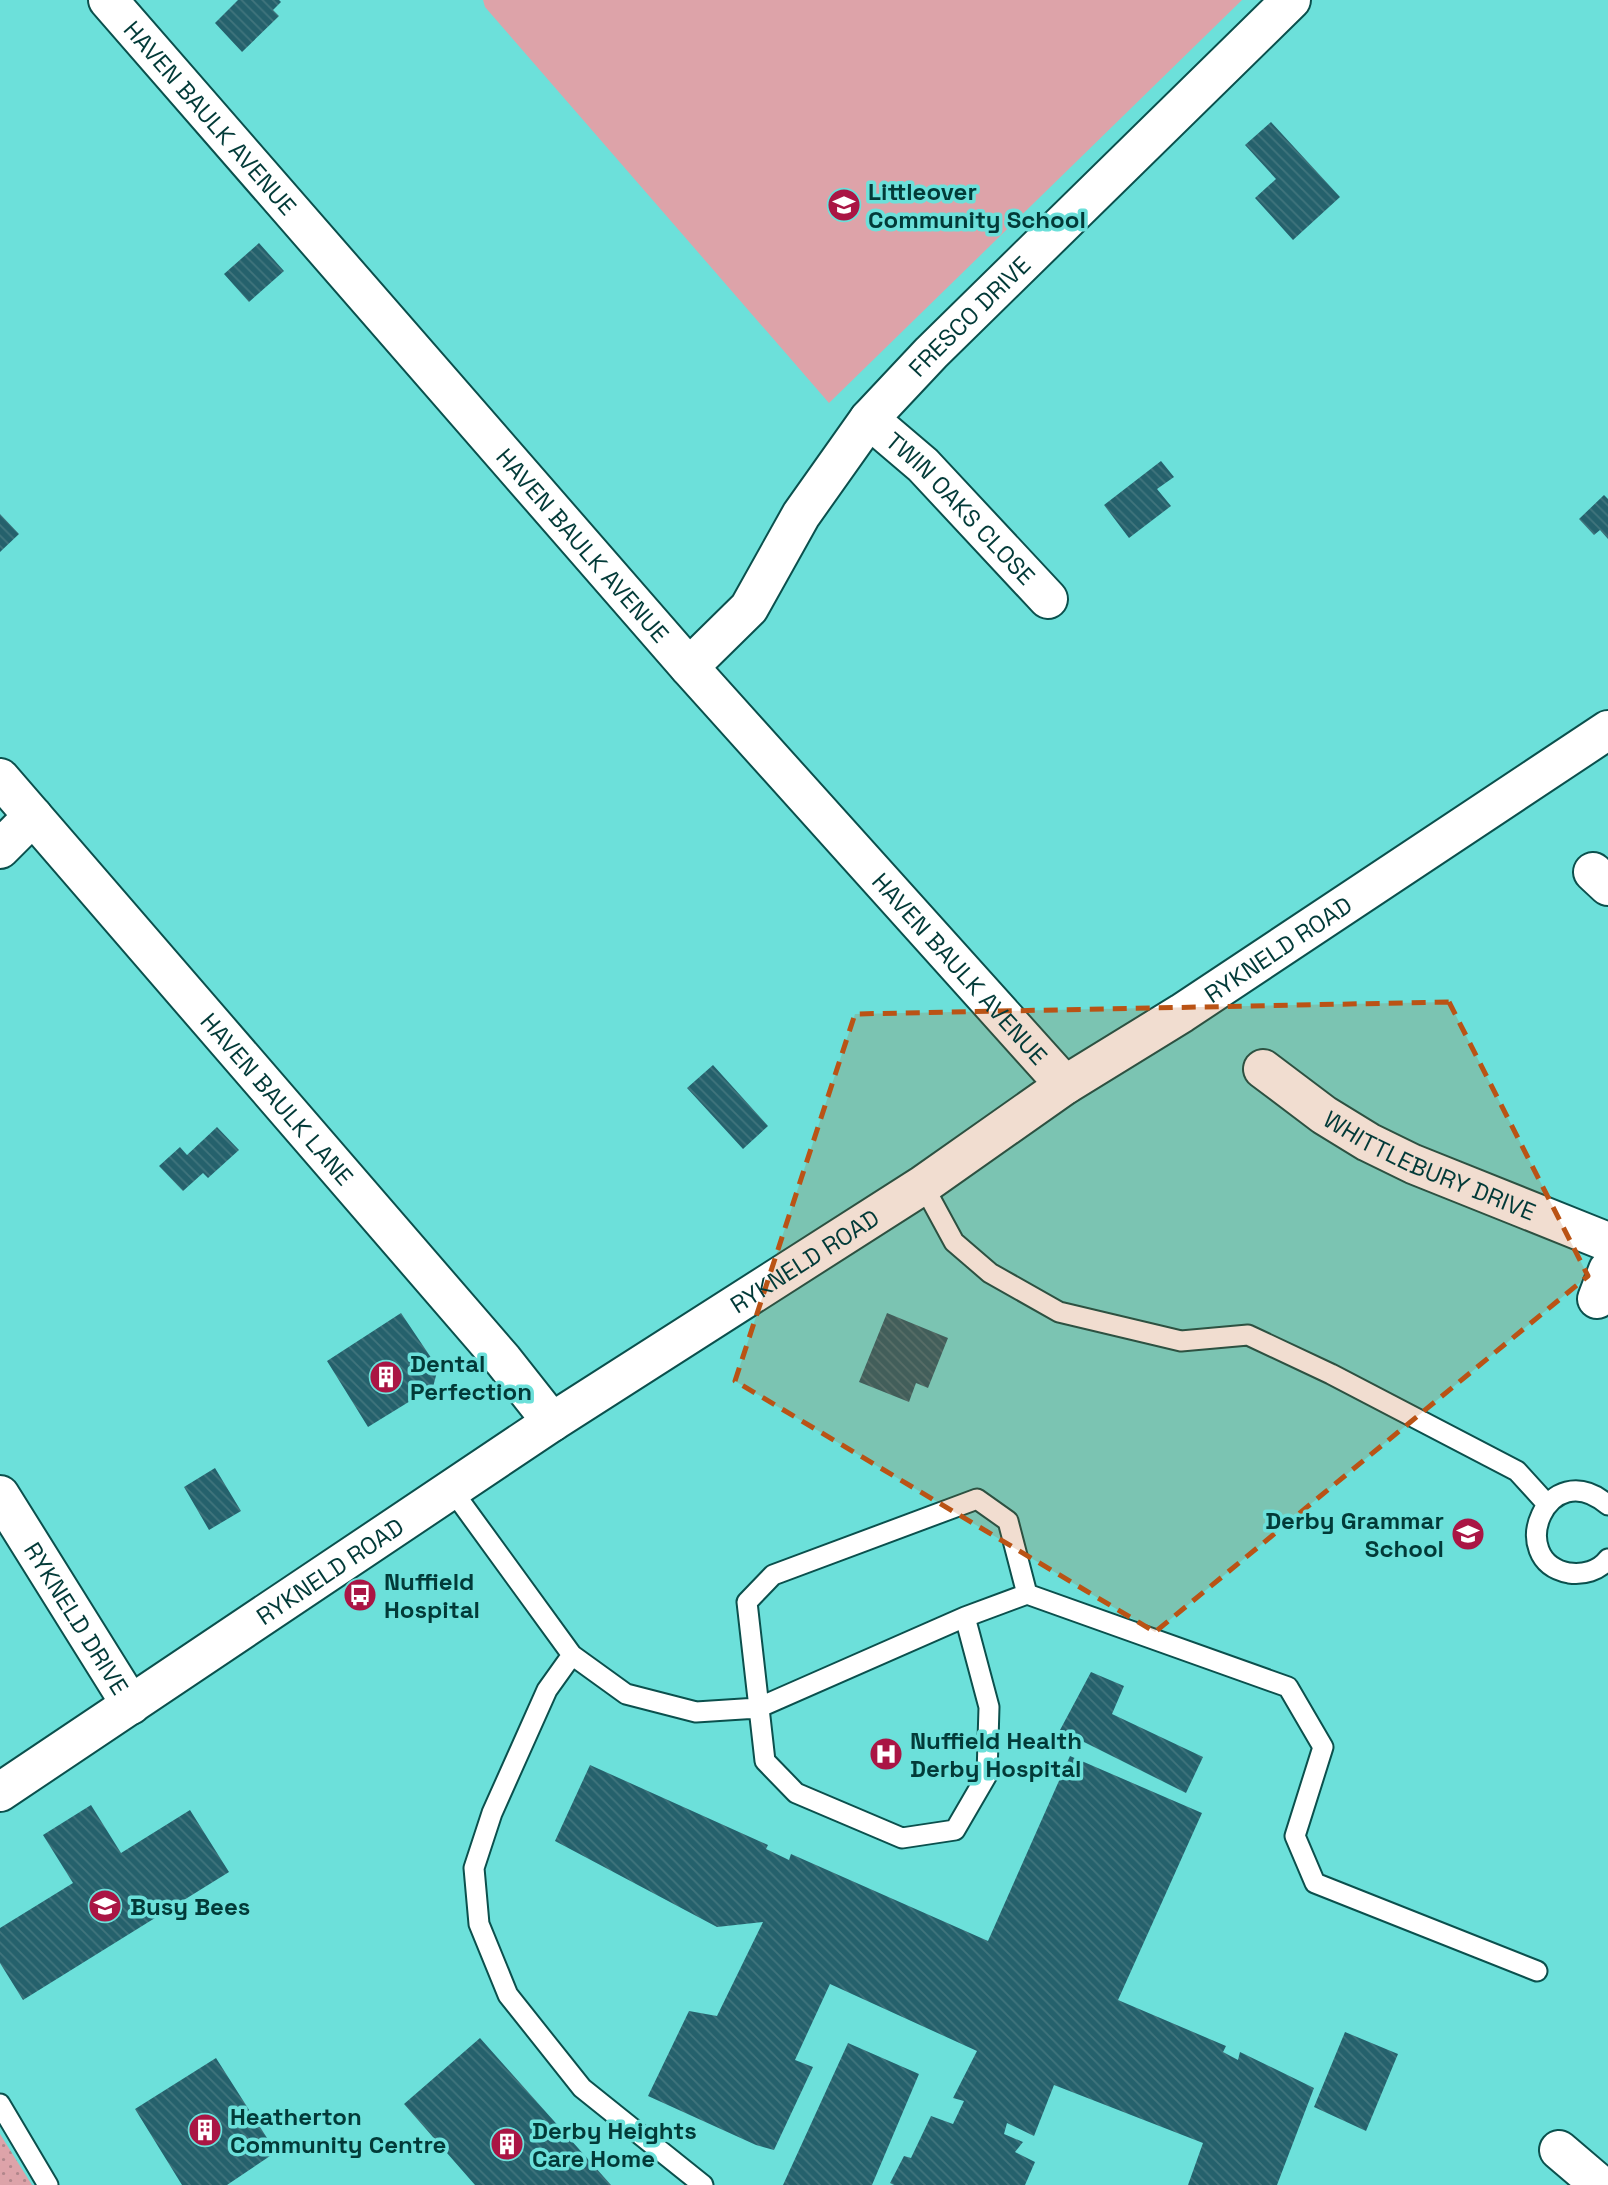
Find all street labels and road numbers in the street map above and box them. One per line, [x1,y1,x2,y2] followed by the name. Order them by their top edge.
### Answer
[117,14,304,221] street label: HAVEN BAULK AVENUE
[902,249,1037,383] street label: FRESCO DRIVE
[880,425,1042,591] street label: TWIN OAKS CLOSE
[490,442,676,649] street label: HAVEN BAULK AVENUE
[866,866,1055,1071] street label: HAVEN BAULK AVENUE
[1198,889,1358,1009] street label: RYKNELD ROAD
[194,1006,360,1191] street label: HAVEN BAULK LANE
[1318,1103,1540,1227] street label: WHITTLEBURY DRIVE
[724,1202,885,1320] street label: RYKNELD ROAD
[250,1511,409,1631] street label: RYKNELD ROAD
[18,1536,136,1700] street label: RYKNELD DRIVE

